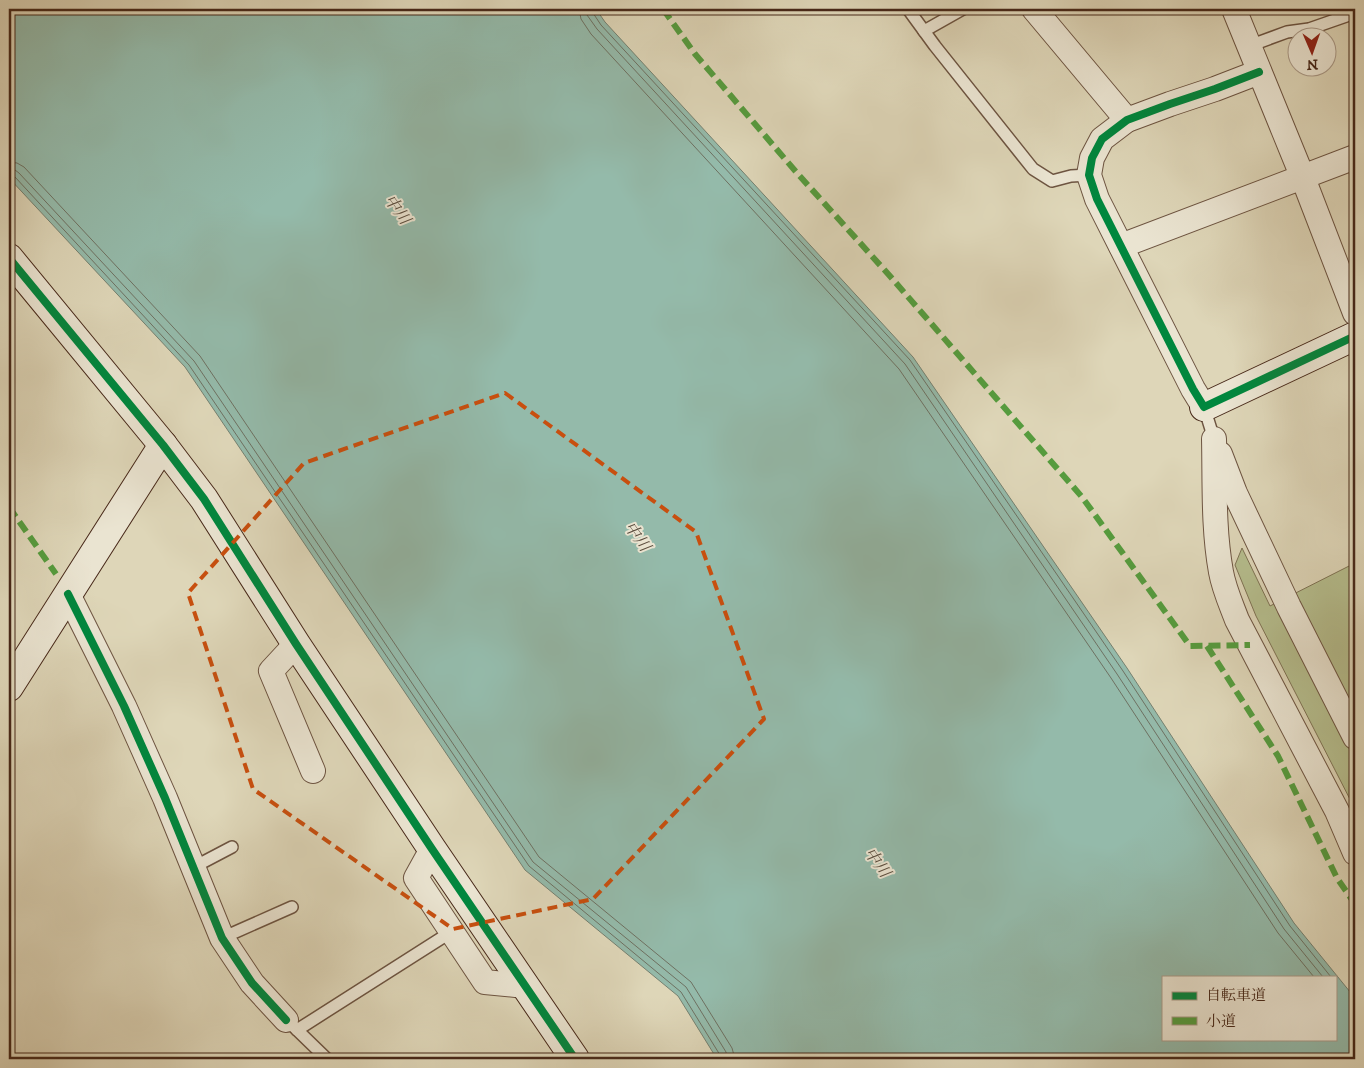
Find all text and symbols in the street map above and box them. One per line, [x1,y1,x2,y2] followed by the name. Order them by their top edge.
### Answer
[1286,28,1336,78] north arrow
[1306,55,1318,73] text: N
[380,191,416,230] water label: 中川
[620,518,656,557] water label: 中川
[860,844,896,883] water label: 中川
[1162,976,1336,1040] legend
[1206,986,1266,1005] text: 自転車道
[1206,1012,1236,1031] text: 小道

